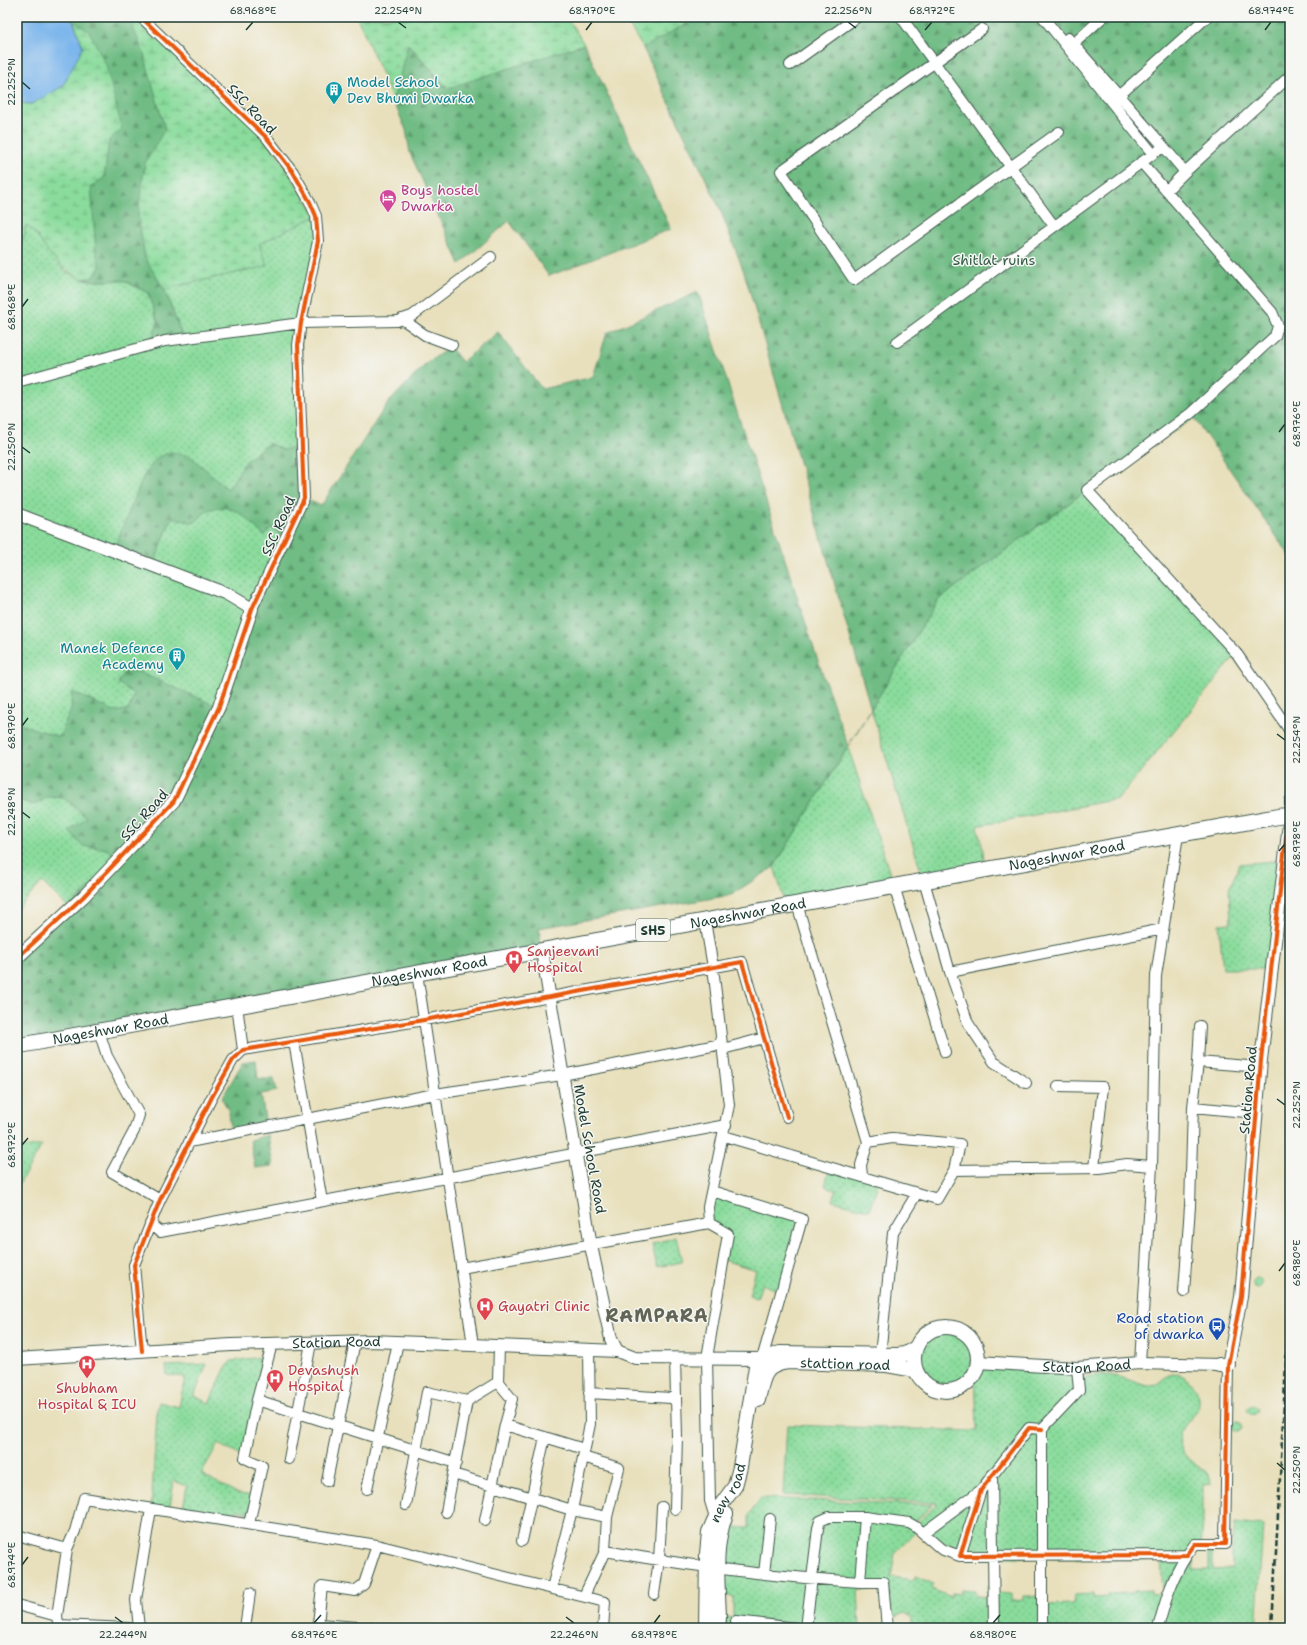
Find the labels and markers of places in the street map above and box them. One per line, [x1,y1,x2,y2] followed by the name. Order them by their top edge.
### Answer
[347,73,474,107] place label: Model School Dev Bhumi Dwarka
[324,80,344,105] building icon: Model School Dev Bhumi Dwarka
[401,181,479,215] place label: Boys hostel Dwarka
[378,188,398,213] hotel icon: Boys hostel Dwarka
[60,639,164,673] place label: Manek Defence Academy
[167,646,187,671] building icon: Manek Defence Academy
[527,942,599,976] place label: Sanjeevani Hospital
[504,949,524,974] hospital icon: Sanjeevani Hospital
[475,1296,495,1321] hospital icon: Gayatri Clinic
[498,1297,590,1315] place label: Gayatri Clinic
[1117,1309,1204,1343] place label: Road station of dwarka
[1207,1316,1227,1341] bus stop icon: Road station of dwarka
[77,1354,97,1379] hospital icon: Shubham Hospital & ICU
[288,1361,359,1395] place label: Devashush Hospital
[265,1368,285,1393] hospital icon: Devashush Hospital
[38,1379,136,1413] place label: Shubham Hospital & ICU

